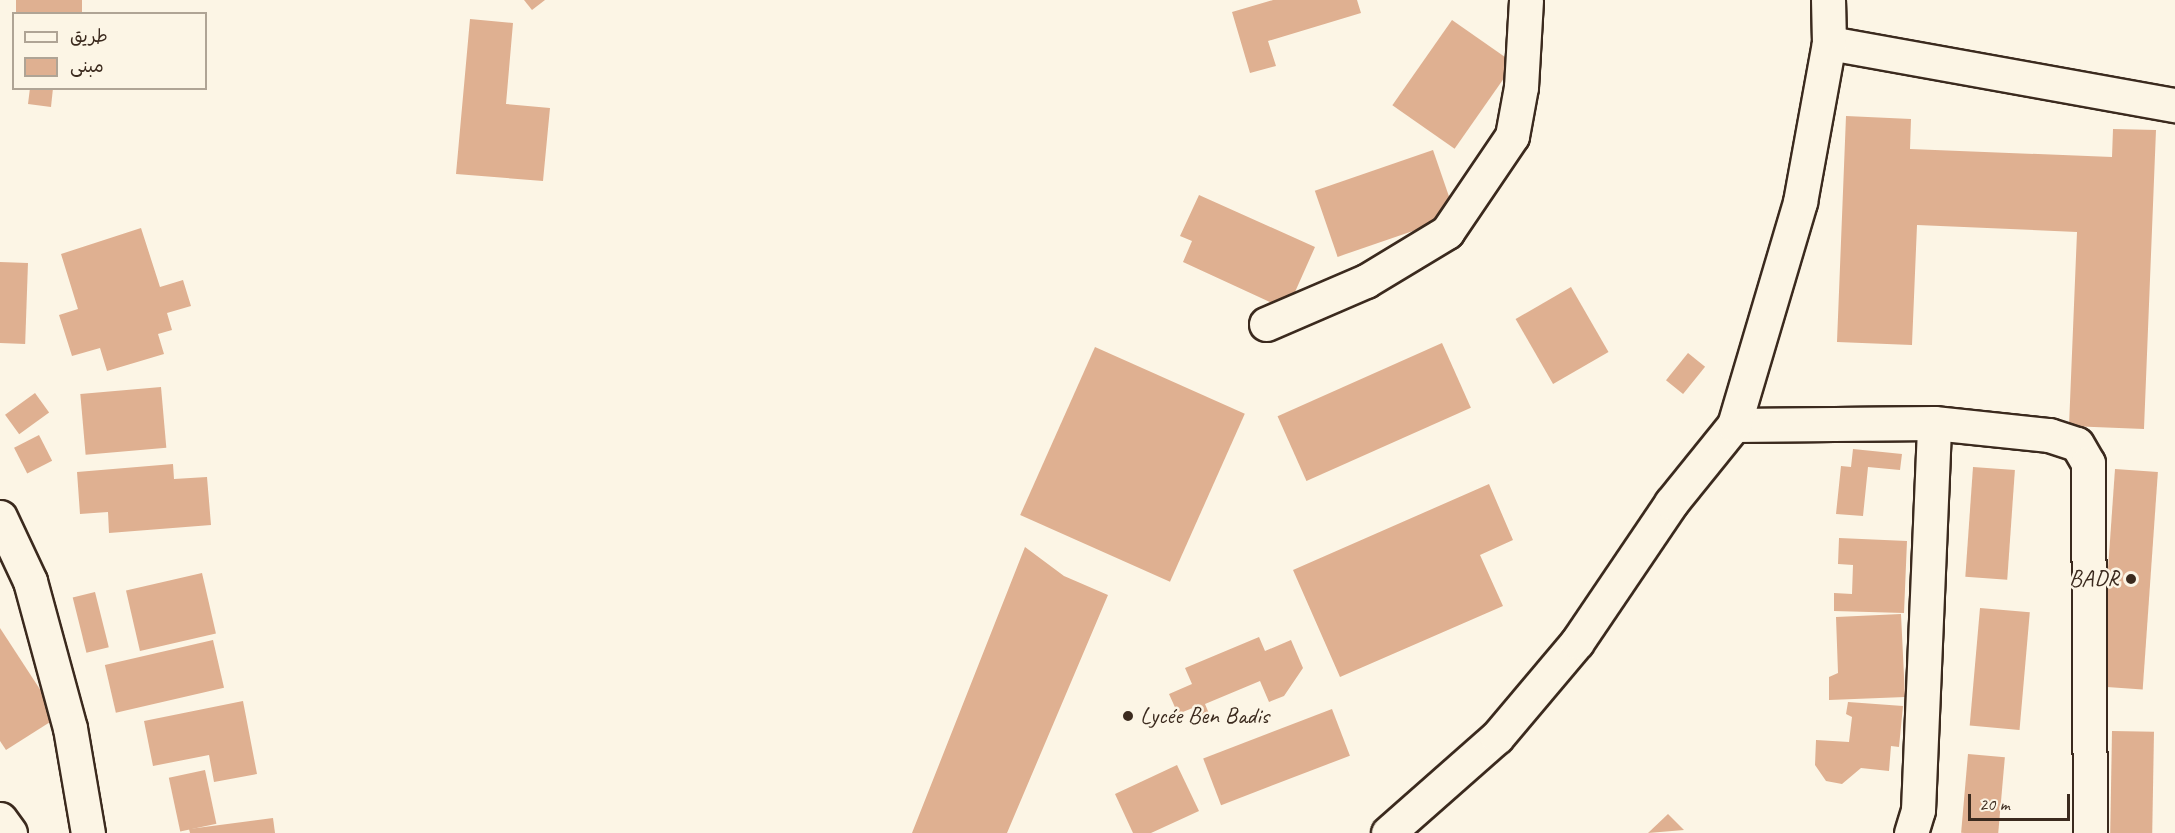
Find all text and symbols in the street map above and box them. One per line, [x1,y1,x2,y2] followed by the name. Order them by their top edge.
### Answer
[12,12,207,90] legend
[70,25,108,47] text: طريق
[70,55,104,77] text: مبنى
[2069,565,2119,593] place label: BADR
[2124,572,2138,586] marker: BADR
[1140,702,1270,730] place label: Lycée Ben Badis
[1121,709,1135,723] marker: Lycée Ben Badis
[1971,782,2073,820] scale bar
[1979,793,2010,815] text: 20 m

